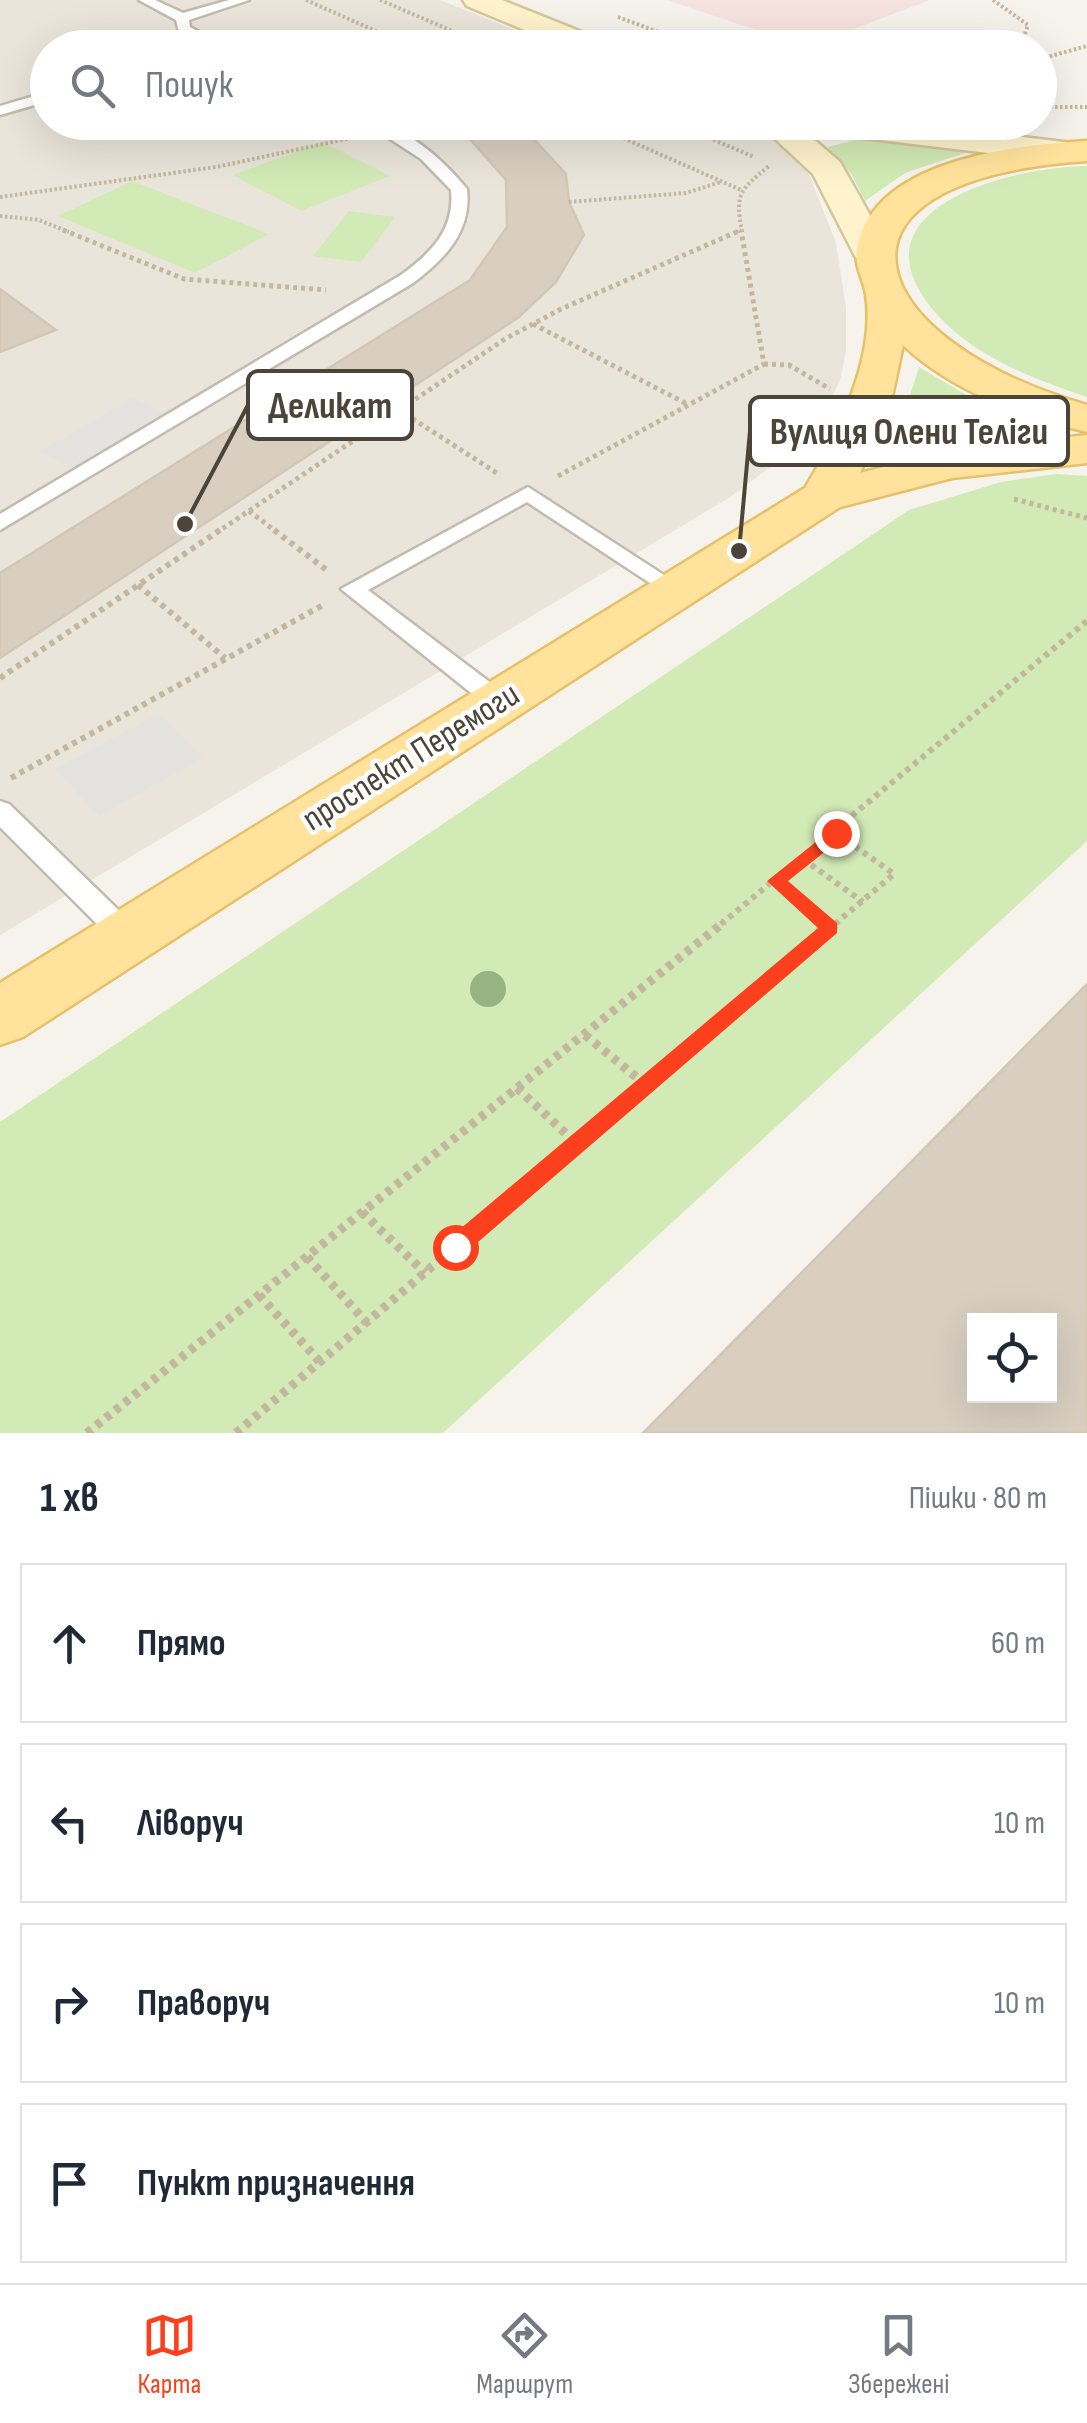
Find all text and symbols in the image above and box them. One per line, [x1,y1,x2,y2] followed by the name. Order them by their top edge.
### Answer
[30,30,1057,140] search box
[65,58,120,113] icon: search
[145,63,233,108] text: Пошук
[248,371,412,439] callout: Деликат
[268,384,392,429] text: Деликат
[750,397,1068,465] callout: Вулиця Олени Теліги
[770,410,1048,455] text: Вулиця Олени Теліги
[295,673,527,841] street label: проспект Перемоги
[814,811,860,857] route end
[433,1225,479,1271] route start
[967,1313,1057,1403] map controls
[967,1313,1057,1403] button: locate
[40,1473,99,1524] text: 1 хв
[909,1479,1047,1518] text: Пішки · 80 m
[42,1616,97,1671] icon: ahead
[137,1621,226,1666] text: Прямо
[991,1624,1045,1663] text: 60 m
[42,1796,97,1851] icon: left
[137,1801,244,1846] text: Ліворуч
[994,1804,1045,1843] text: 10 m
[42,1976,97,2031] icon: right
[137,1981,270,2026] text: Праворуч
[994,1984,1045,2023] text: 10 m
[42,2156,97,2211] icon: arrive
[137,2161,415,2206] text: Пункт призначення
[138,2308,201,2401] tab: Карта
[476,2308,573,2401] tab: Маршрут
[848,2308,949,2401] tab: Збережені

